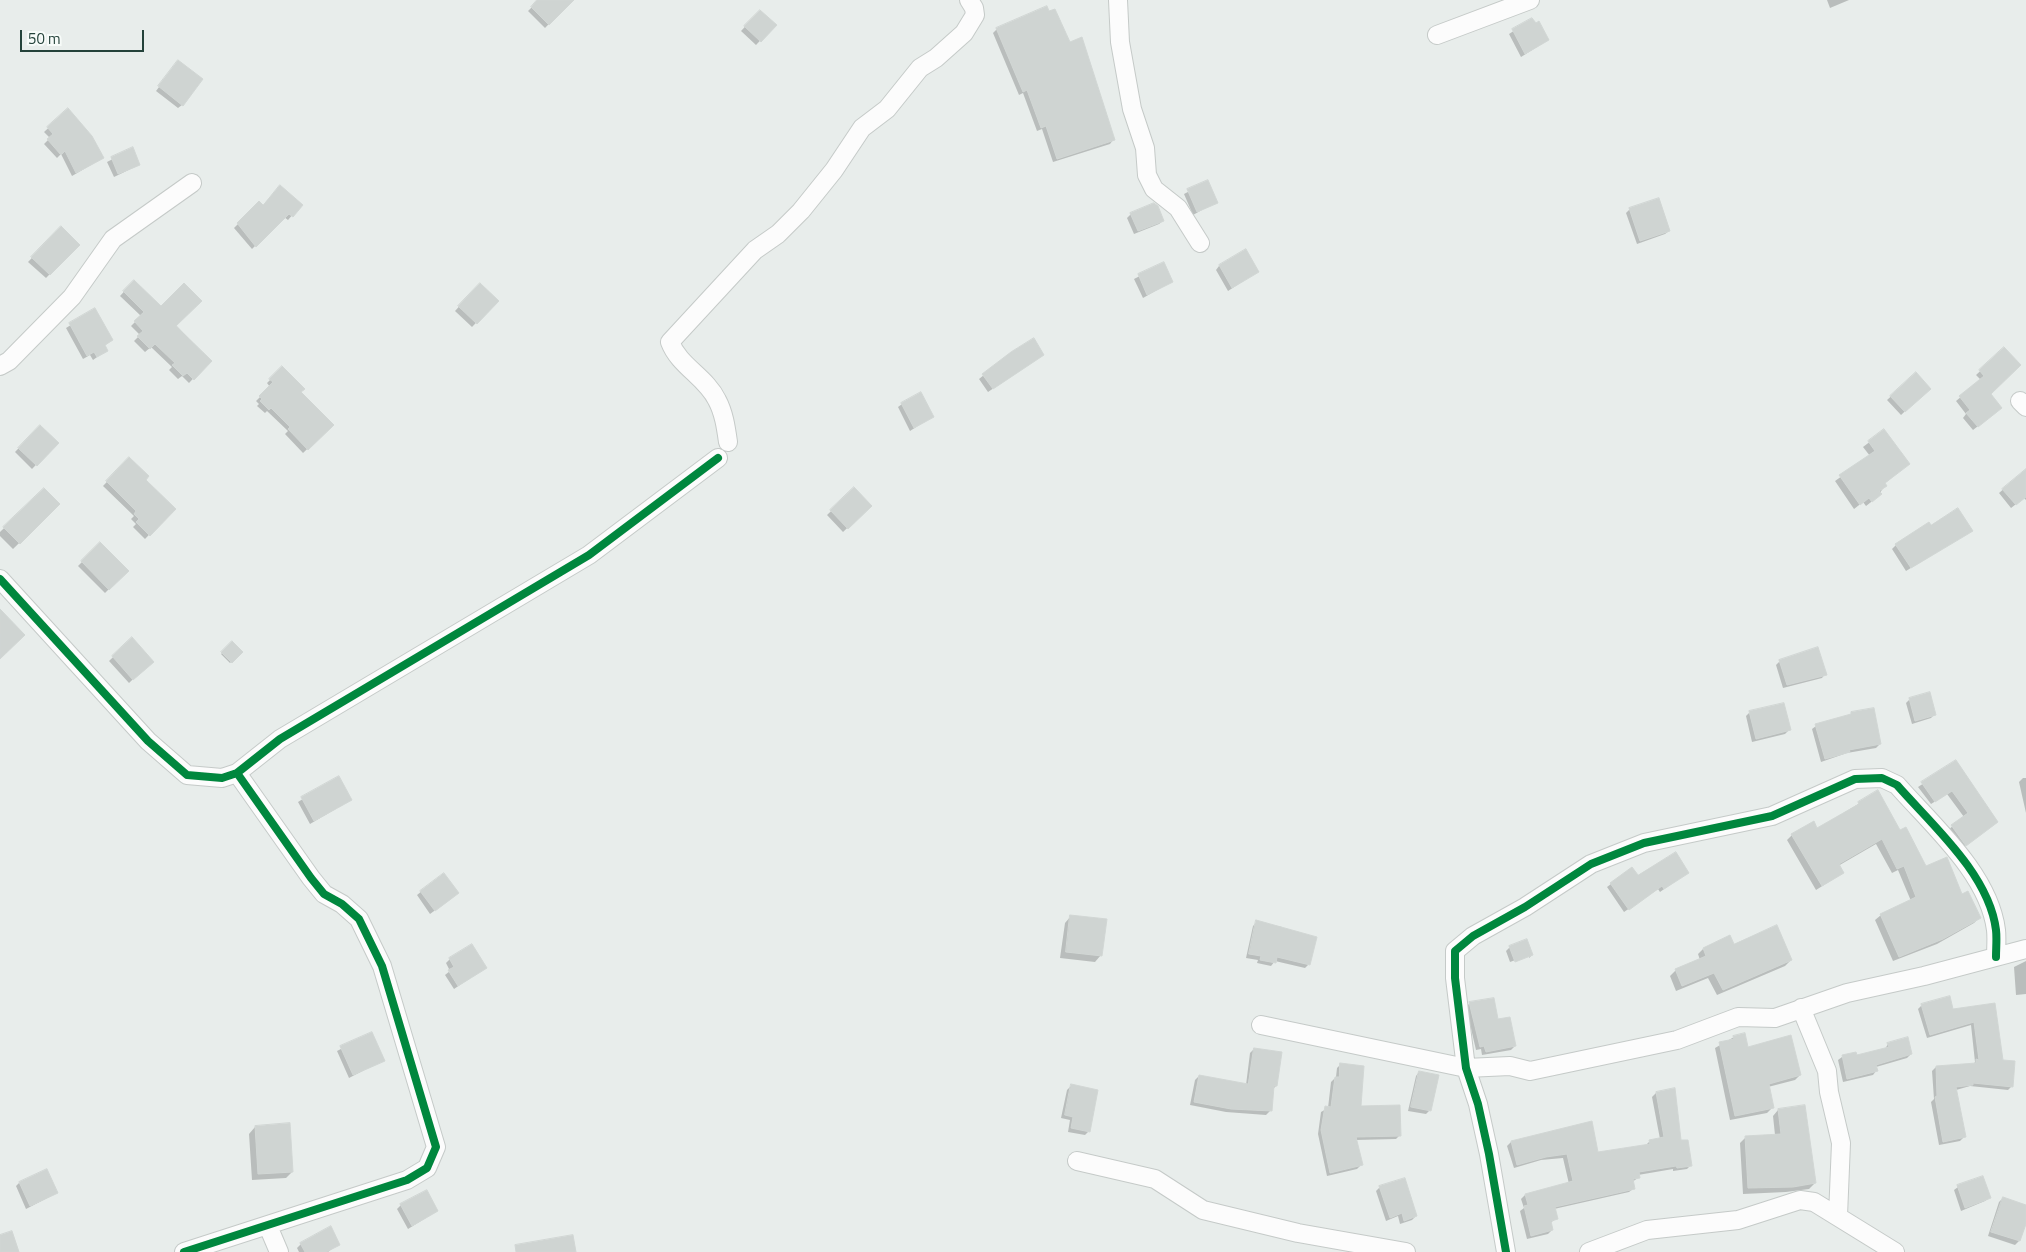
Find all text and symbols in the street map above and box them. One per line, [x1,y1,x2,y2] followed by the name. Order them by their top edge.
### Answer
[22,20,146,52] scale bar
[28,27,61,50] text: 50 m

